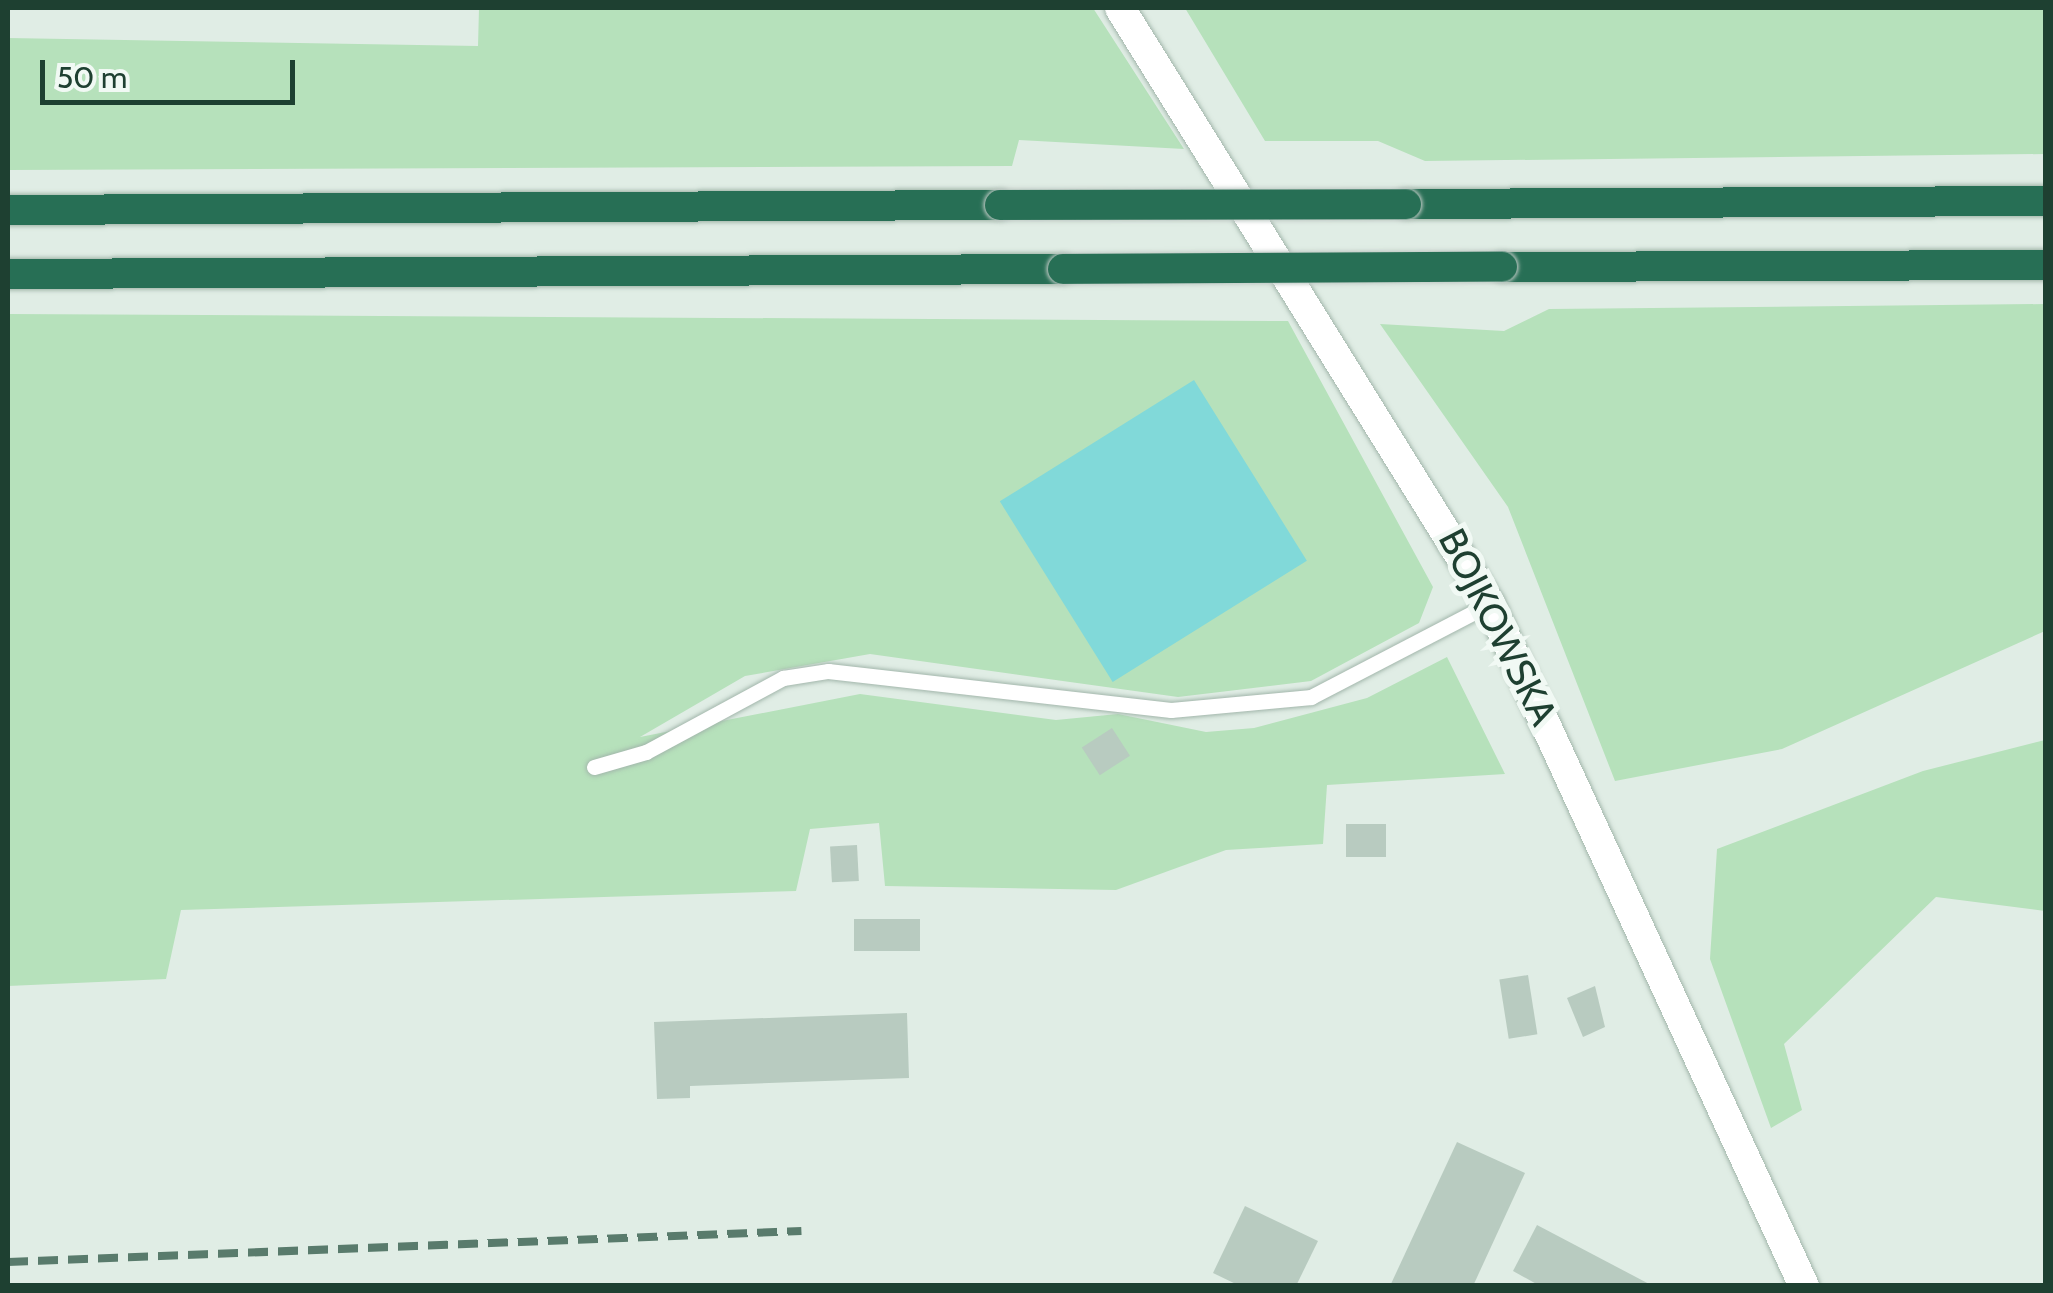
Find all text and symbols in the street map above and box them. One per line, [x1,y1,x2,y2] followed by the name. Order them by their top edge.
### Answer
[45,40,300,102] scale bar
[57,59,127,96] text: 50 m
[1429,521,1567,733] street label: BOJKOWSKA

